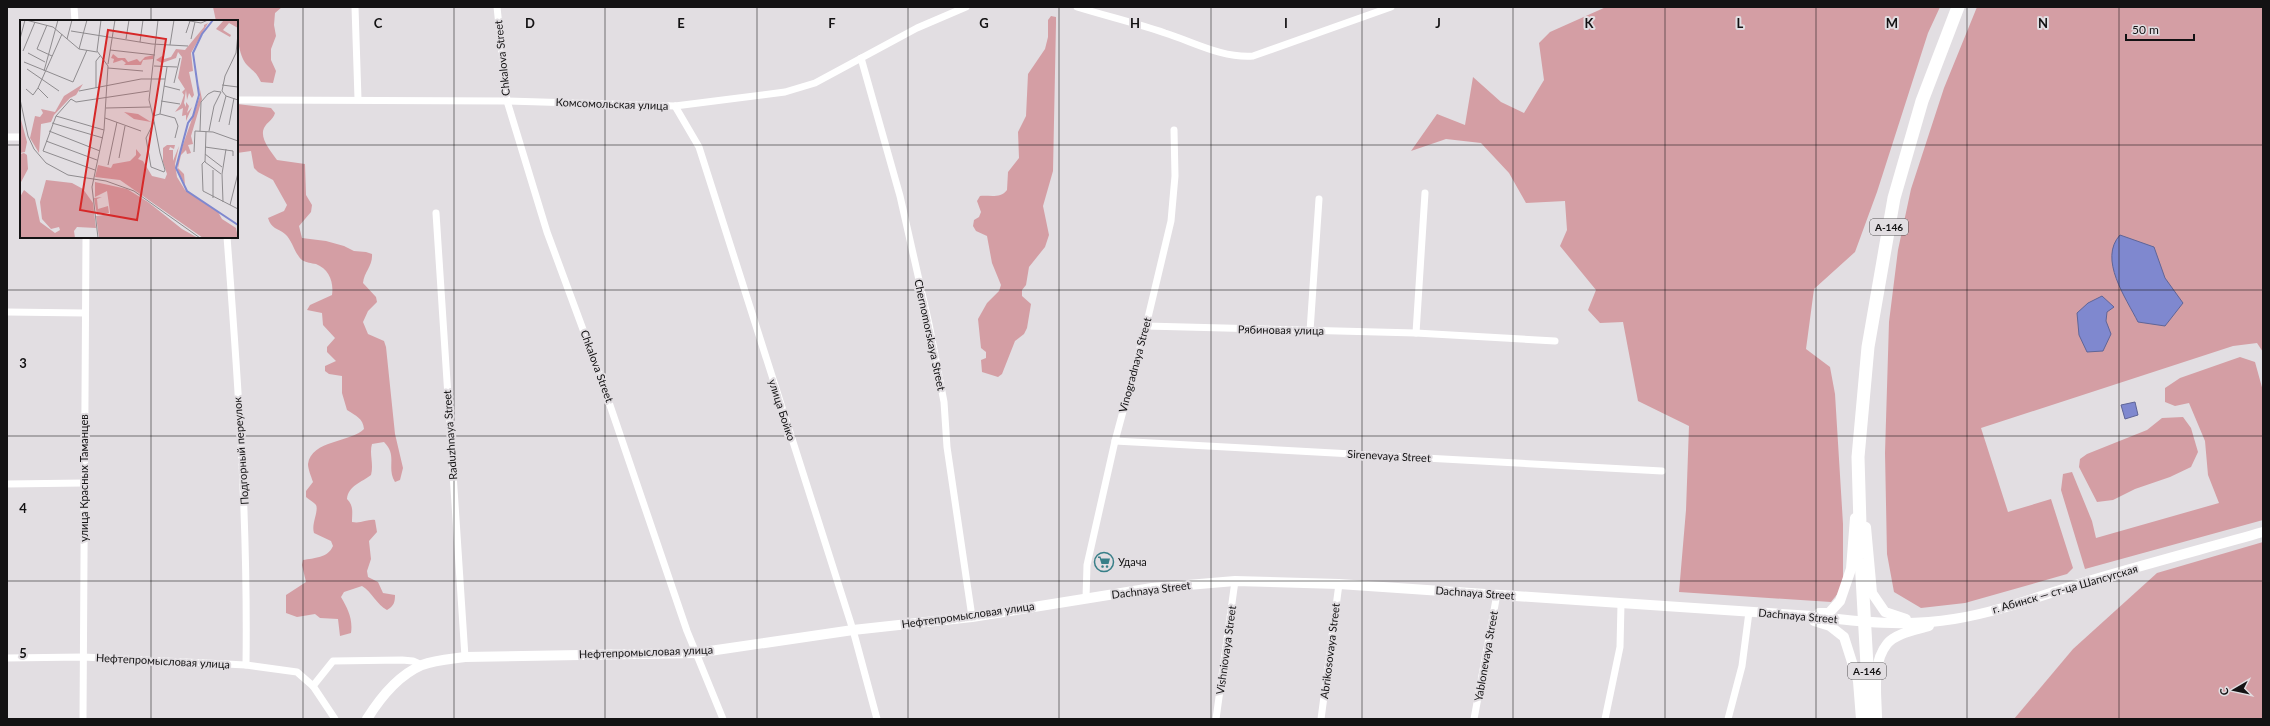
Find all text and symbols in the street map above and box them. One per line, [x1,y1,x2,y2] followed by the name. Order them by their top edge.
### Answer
[374,15,383,31] text: C
[525,15,535,31] text: D
[677,15,685,31] text: E
[828,15,836,31] text: F
[979,15,989,31] text: G
[1130,15,1140,31] text: H
[1284,15,1288,31] text: I
[1435,15,1441,31] text: J
[1585,15,1595,31] text: K
[1737,15,1744,31] text: L
[1886,15,1898,31] text: M
[2038,15,2048,31] text: N
[2126,16,2194,42] scale bar
[20,20,238,238] inset map
[491,20,512,97] street label: Chkalova Street
[2132,22,2159,37] text: 50 m
[556,95,668,112] street label: Комсомольская улица
[1870,219,1908,235] road number: А-146
[912,278,949,392] street label: Chernomorskaya Street
[1116,316,1153,414] street label: Vinogradnaya Street
[1238,322,1324,337] street label: Рябиновая улица
[578,328,617,404] street label: Chkalova Street
[19,355,27,371] text: 3
[766,377,799,442] street label: улица Бойко
[440,390,459,480] street label: Raduzhnaya Street
[230,396,251,505] street label: Подгорный переулок
[77,414,90,542] street label: улица Красных Таманцев
[1347,447,1431,464] street label: Sirenevaya Street
[19,500,27,516] text: 4
[1093,551,1115,573] supermarket icon: Удача
[1118,555,1147,568] place label: Удача
[1991,561,2139,616] street label: г. Абинск — ст-ца Шапсугская
[1111,578,1191,601] street label: Dachnaya Street
[1435,583,1515,602] street label: Dachnaya Street
[901,599,1035,630] street label: Нефтепромысловая улица
[1317,602,1342,700] street label: Abrikosovaya Street
[1213,605,1238,695] street label: Vishniovaya Street
[1758,606,1838,625] street label: Dachnaya Street
[1471,610,1500,702] street label: Yablonevaya Street
[579,643,713,660] street label: Нефтепромысловая улица
[19,645,27,661] text: 5
[96,650,230,671] street label: Нефтепромысловая улица
[1848,663,1886,679] road number: А-146
[2214,670,2254,710] north arrow
[2217,686,2231,696] text: С

